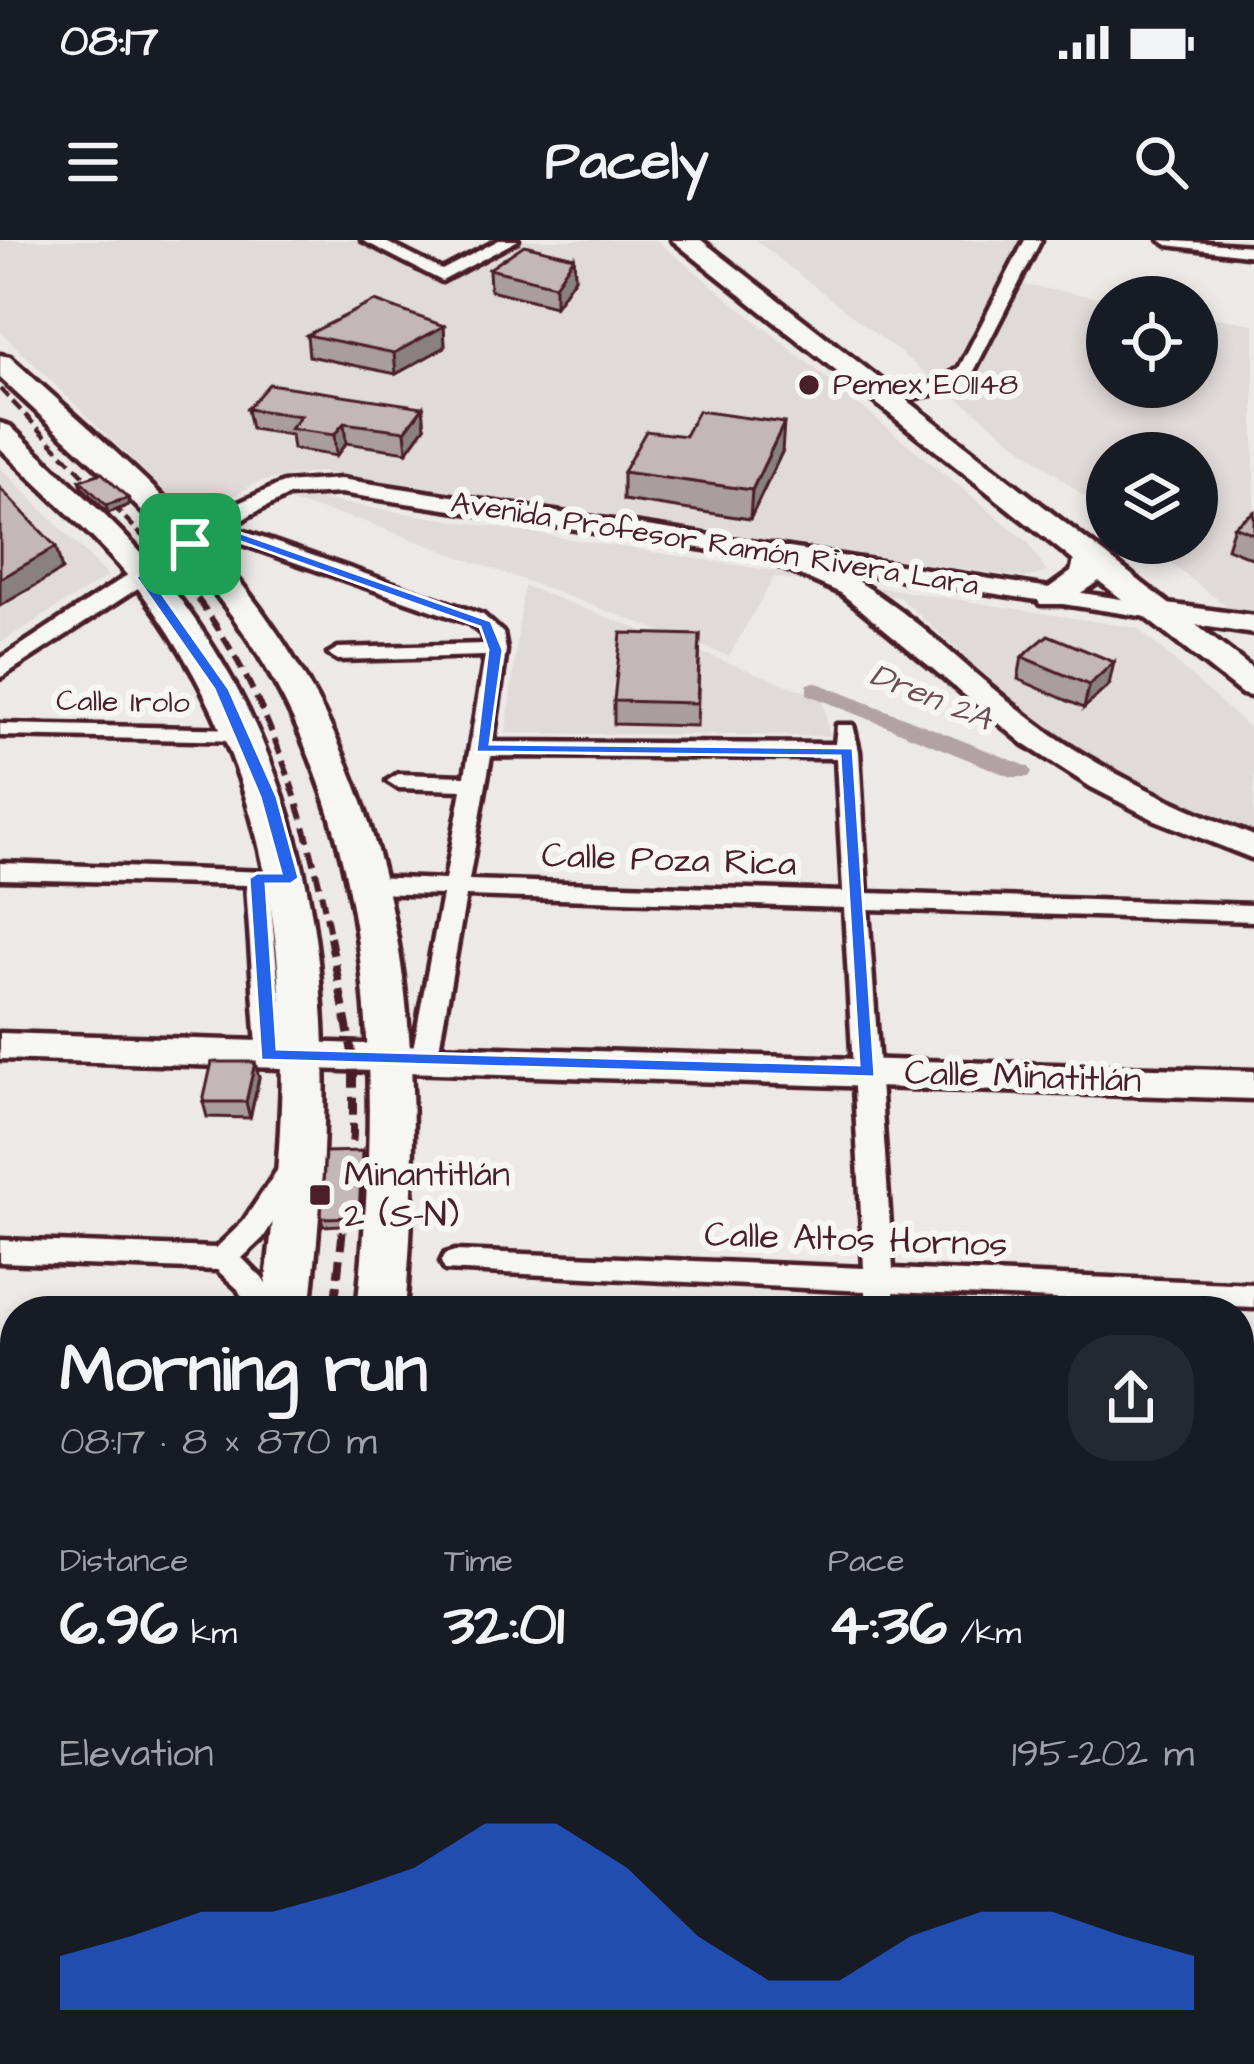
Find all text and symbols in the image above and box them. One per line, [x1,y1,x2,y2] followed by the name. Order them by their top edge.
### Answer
[60,11,159,73] text: 08:17
[545,125,709,200] text: Pacely
[60,129,126,195] icon: menu
[1128,129,1194,195] icon: search
[1086,276,1218,564] map controls
[1086,276,1218,408] button: locate
[833,364,1018,406] place label: Pemex E01148
[796,372,822,398] marker: Pemex E01148
[1086,432,1218,564] button: layers
[448,482,982,606] street label: Avenida Profesor Ramón Rivera Lara
[139,493,241,595] pin
[157,511,223,577] icon: arrive
[863,652,1001,743] water label: Dren 2A
[56,680,190,724] street label: Calle Irolo
[541,830,797,890] street label: Calle Poza Rica
[904,1047,1142,1107] street label: Calle Minatitlán
[344,1149,510,1241] place label: Minantitlán 2 (S-N)
[307,1182,333,1208] marker: Minantitlán 2 (S-N)
[704,1209,1008,1271] street label: Calle Altos Hornos
[60,1325,428,1417] text: Morning run
[1068,1335,1194,1461] button: share
[60,1416,377,1470] text: 08:17 · 8 × 870 m
[60,1538,188,1584] text: Distance
[444,1538,513,1584] text: Time
[828,1538,905,1584] text: Pace
[60,1584,178,1667] text: 6.96
[444,1584,564,1667] text: 32:01
[828,1584,947,1667] text: 4:36
[178,1610,237,1656] text: km
[947,1610,1021,1656] text: /km
[60,1728,214,1782] text: Elevation
[1012,1728,1194,1782] text: 195–202 m

